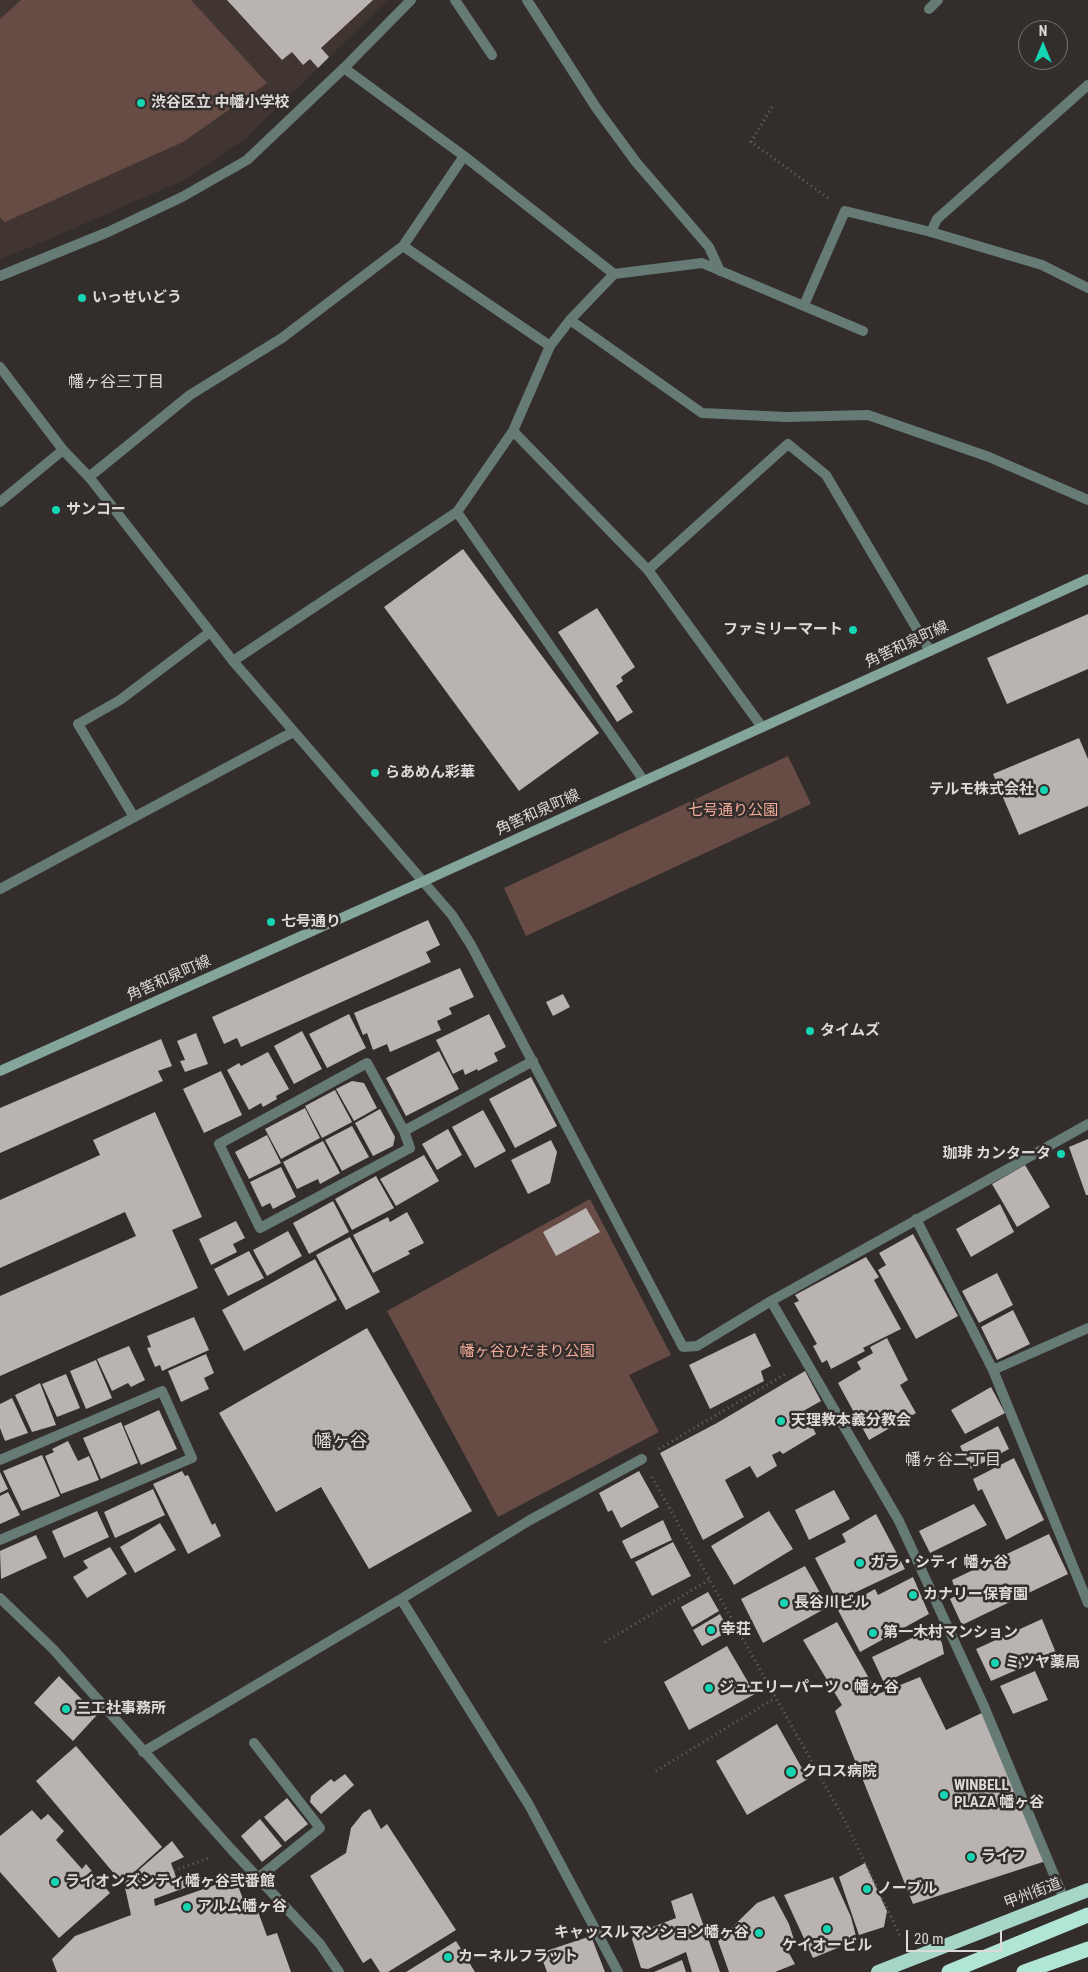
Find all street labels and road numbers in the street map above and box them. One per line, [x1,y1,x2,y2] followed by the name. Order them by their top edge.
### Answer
[862,618,952,672] street label: 角筈和泉町線
[493,786,583,840] street label: 角筈和泉町線
[124,952,214,1006] street label: 角筈和泉町線
[1002,1875,1064,1913] street label: 甲州街道

